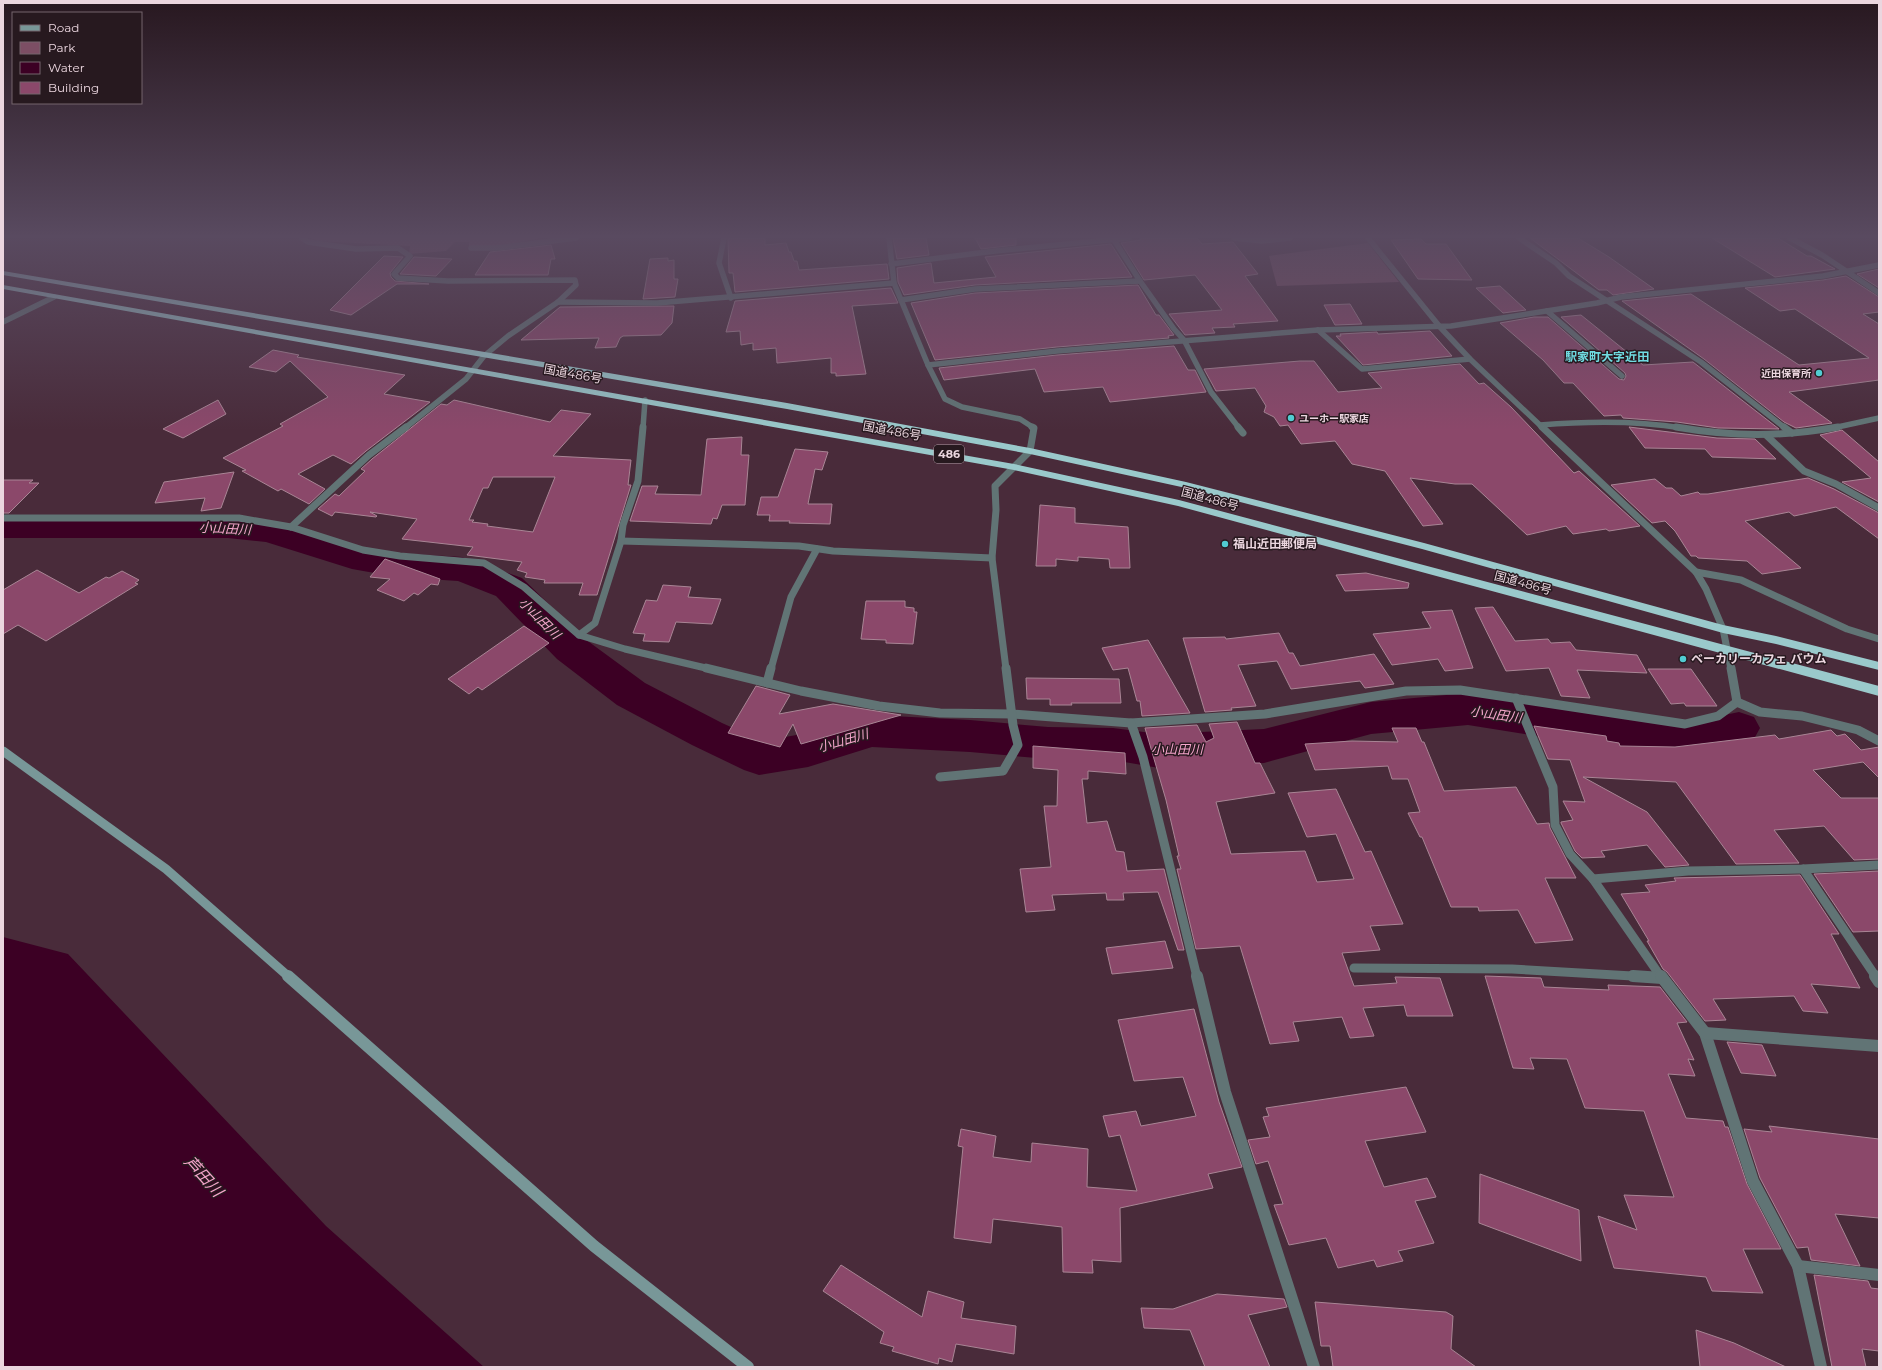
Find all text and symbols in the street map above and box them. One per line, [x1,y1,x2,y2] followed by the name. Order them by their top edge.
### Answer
[12,12,142,104] legend
[48,20,79,35] text: Road
[48,40,76,55] text: Park
[48,60,85,75] text: Water
[48,80,99,95] text: Building
[1565,349,1649,364] district label: 駅家町大字近田
[543,361,603,386] street label: 国道486号
[1761,367,1811,380] place label: 近田保育所
[1814,368,1824,378] marker: 近田保育所
[1299,412,1369,425] place label: ユーホー駅家店
[1286,413,1296,423] marker: ユーホー駅家店
[862,418,922,443] street label: 国道486号
[934,445,964,463] road number: 486
[1180,484,1241,513] street label: 国道486号
[199,519,253,537] water label: 小山田川
[1233,536,1317,551] place label: 福山近田郵便局
[1220,539,1230,549] marker: 福山近田郵便局
[1493,568,1554,597] street label: 国道486号
[516,594,565,643] water label: 小山田川
[1691,651,1826,666] place label: ベーカリーカフェ バウム
[1678,654,1688,664] marker: ベーカリーカフェ バウム
[1469,702,1525,726] water label: 小山田川
[816,725,872,755] water label: 小山田川
[1151,741,1205,757] water label: 小山田川
[181,1152,228,1202] water label: 芦田川

